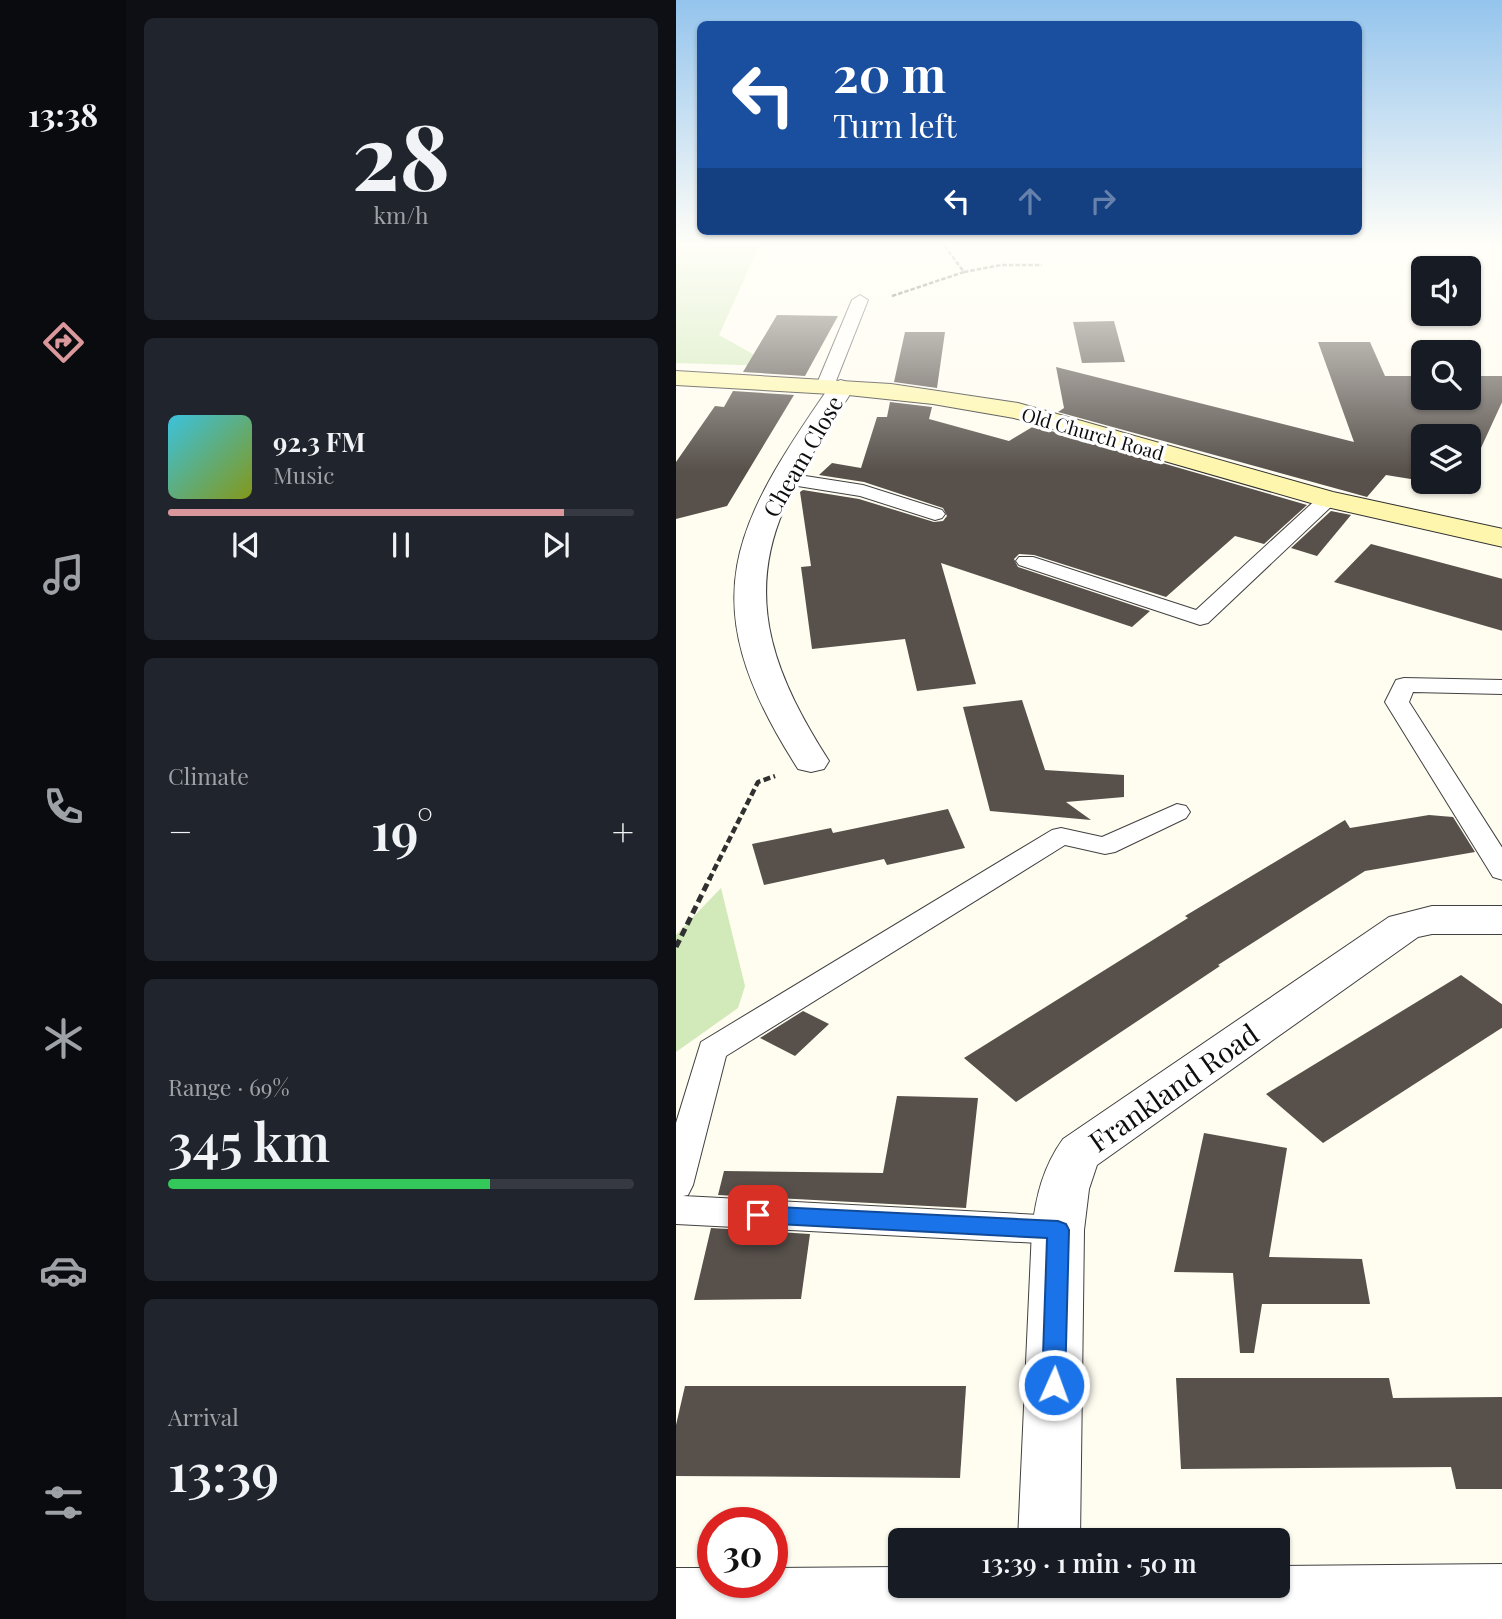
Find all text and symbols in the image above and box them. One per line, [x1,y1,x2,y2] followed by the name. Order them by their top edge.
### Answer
[833,40,946,105] text: 20 m
[718,49,809,140] icon: left
[28,92,98,135] text: 13:38
[352,93,450,214] text: 28
[833,103,957,146] text: Turn left
[938,182,976,220] icon: left
[1011,182,1049,220] icon: ahead
[1084,182,1122,220] icon: right
[373,199,429,230] text: km/h
[1411,256,1481,494] map controls
[1411,256,1481,326] button: sound
[39,318,88,367] icon: directions
[1411,340,1481,410] button: search
[755,390,849,522] street label: Cheam Close
[1019,400,1167,466] street label: Old Church Road
[273,424,365,459] text: 92.3 FM
[1411,424,1481,494] button: layers
[273,459,334,490] text: Music
[227,526,265,564] icon: previous
[382,526,420,564] icon: pause
[537,526,575,564] icon: next
[39,550,88,599] icon: music
[168,760,249,791] text: Climate
[39,782,88,831] icon: phone
[371,795,433,864] text: 19°
[168,805,193,856] text: −
[612,805,634,856] text: +
[39,1014,88,1063] icon: climate
[1081,1015,1265,1159] street label: Frankland Road
[168,1071,290,1102] text: Range · 69%
[168,1106,330,1175] text: 345 km
[728,1185,788,1245] pin
[739,1196,777,1234] icon: arrive
[39,1246,88,1295] icon: car
[1017,1348,1091,1422] position arrow
[168,1401,239,1432] text: Arrival
[168,1436,279,1505] text: 13:39
[39,1478,88,1527] icon: filters
[697,1507,788,1598] speed limit sign: 30
[981,1545,1197,1580] text: 13:39 · 1 min · 50 m

